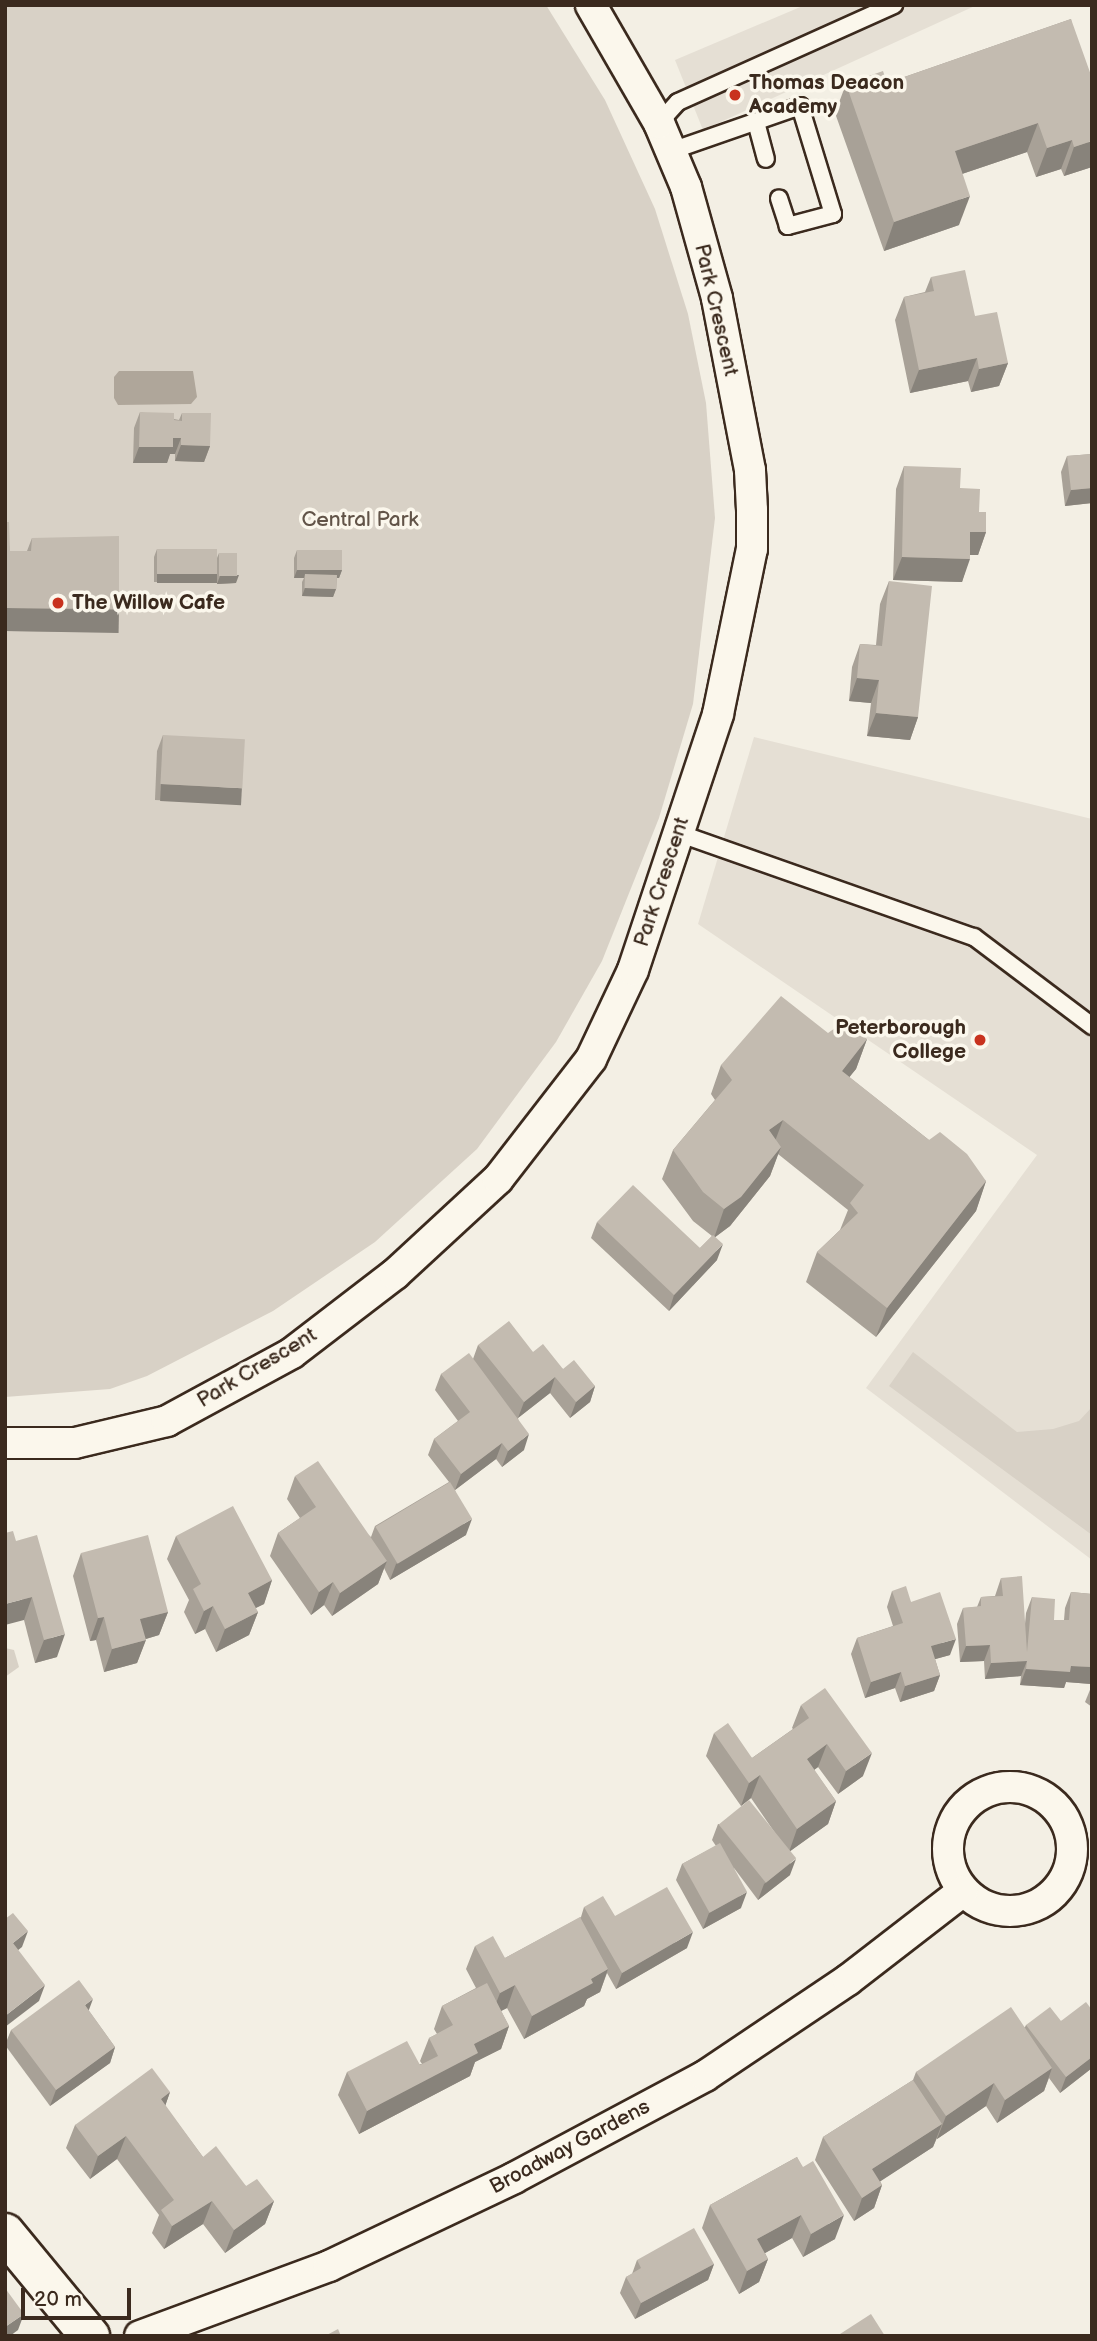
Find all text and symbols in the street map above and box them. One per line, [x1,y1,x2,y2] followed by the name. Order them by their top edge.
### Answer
[749,70,904,120] place label: Thomas Deacon Academy
[727,87,743,103] marker: Thomas Deacon Academy
[689,242,743,378] street label: Park Crescent
[301,507,419,533] park label: Central Park
[72,590,225,616] place label: The Willow Cafe
[50,595,66,611] marker: The Willow Cafe
[629,814,695,950] street label: Park Crescent
[835,1015,966,1065] place label: Peterborough College
[972,1032,988,1048] marker: Peterborough College
[193,1323,321,1413] street label: Park Crescent
[485,2094,655,2200] street label: Broadway Gardens
[24,2274,135,2318] scale bar
[34,2287,82,2312] text: 20 m

